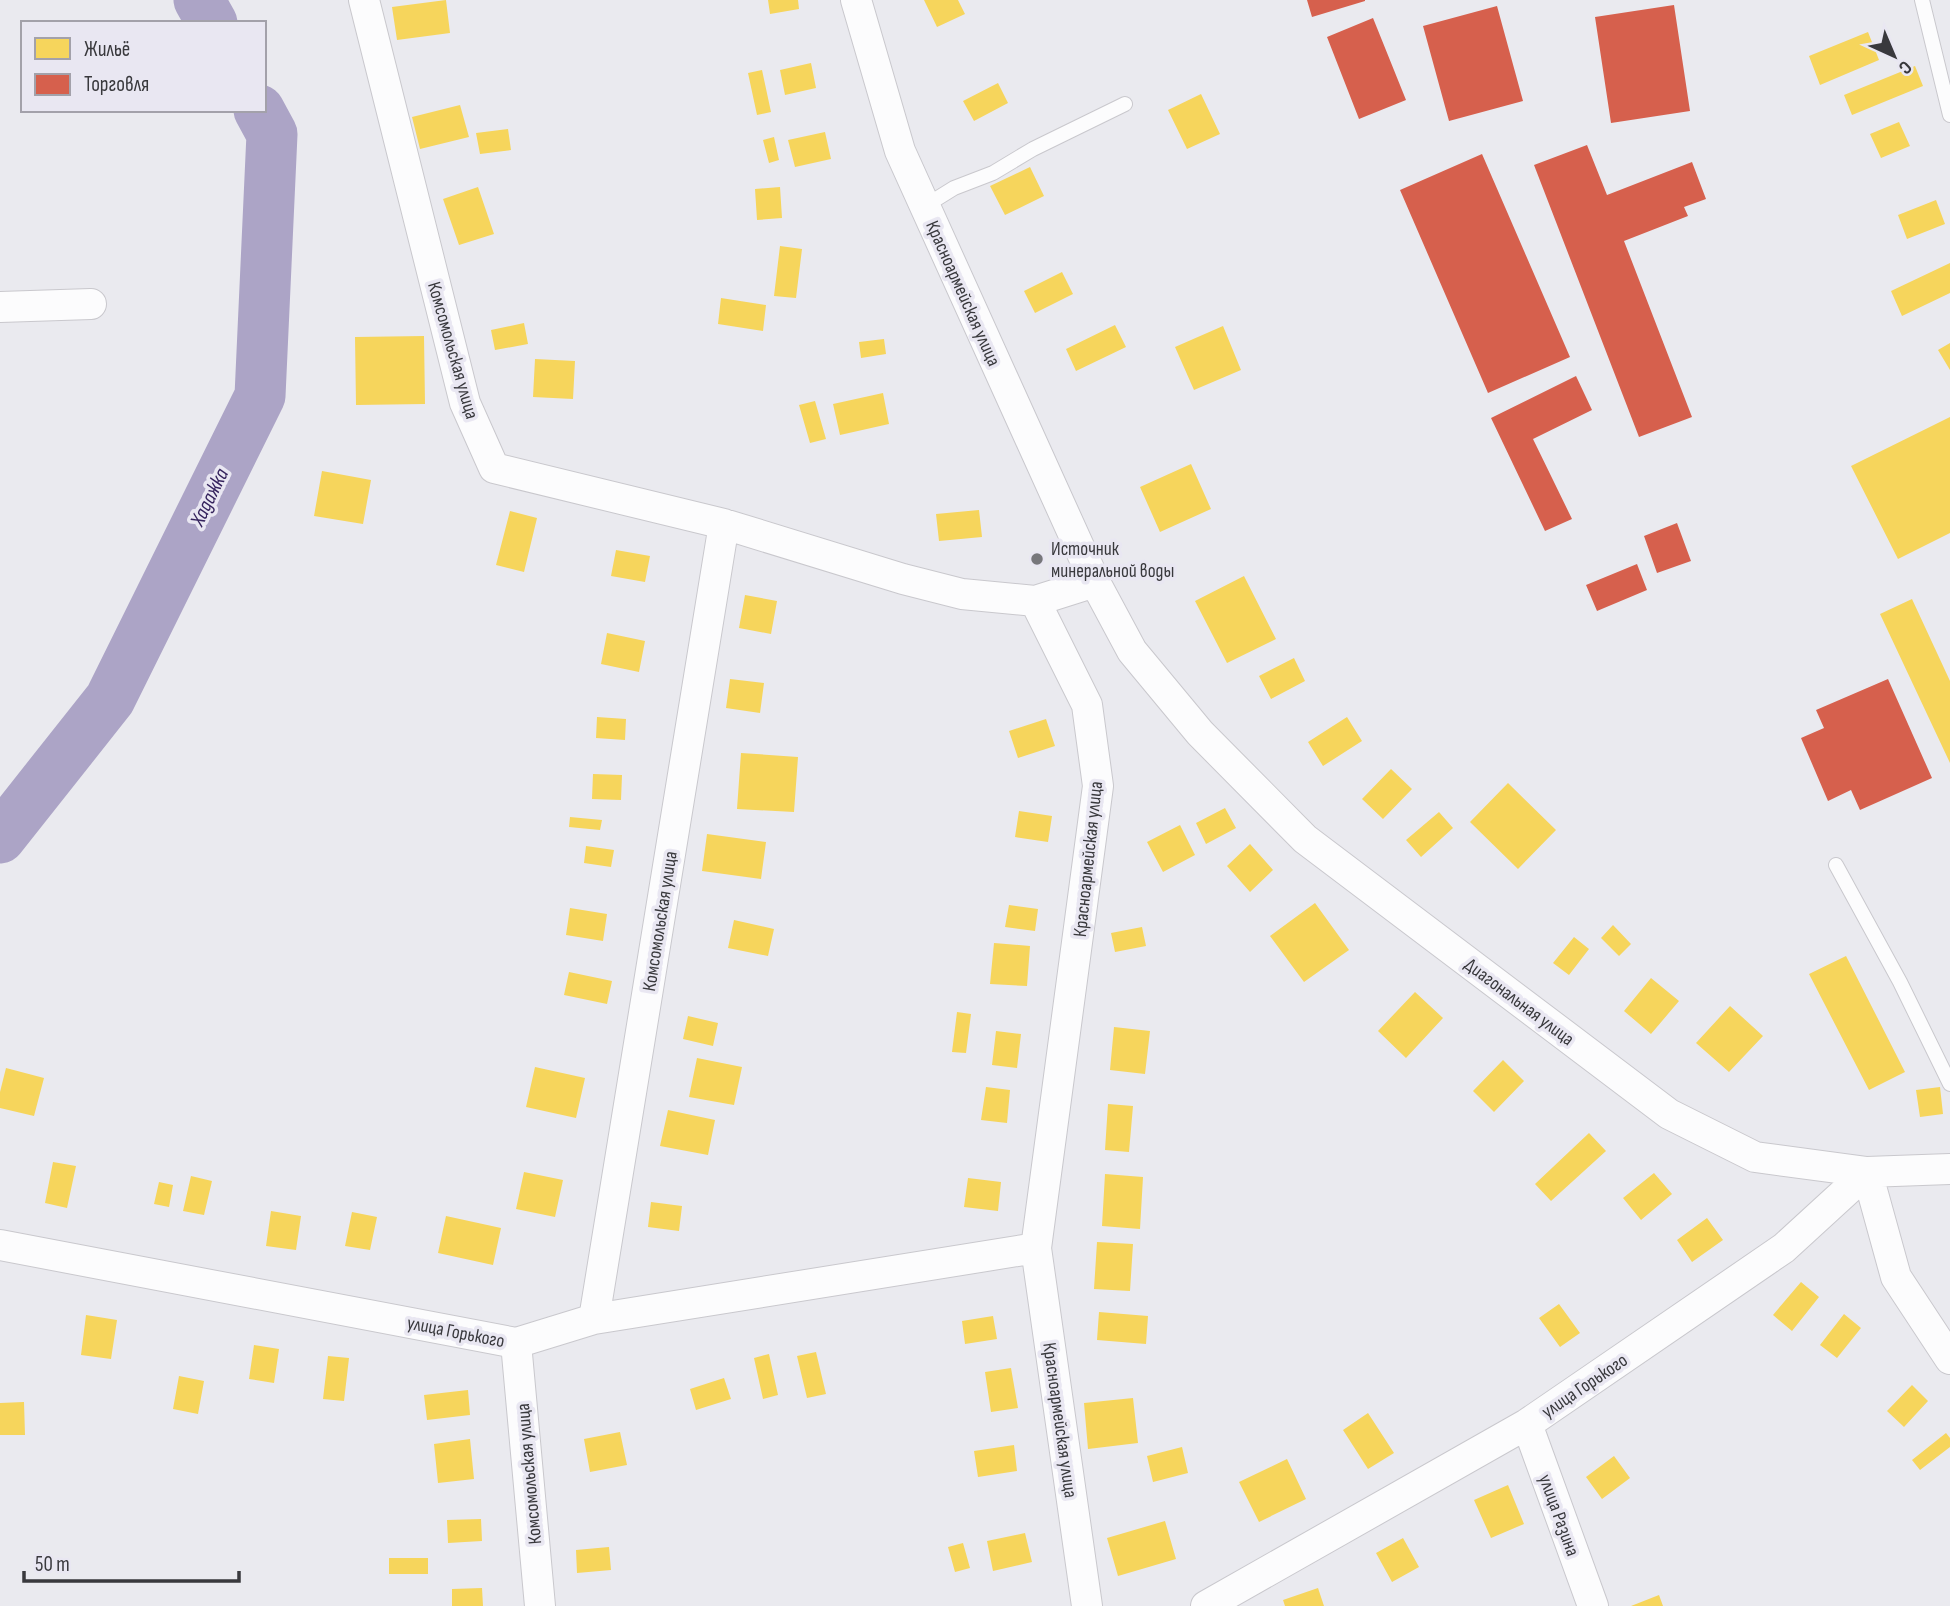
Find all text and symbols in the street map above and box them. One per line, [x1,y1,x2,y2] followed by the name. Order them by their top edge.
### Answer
[21,21,266,112] legend
[1859,21,1929,91] north arrow
[84,37,130,62] text: Жильё
[1893,55,1916,79] text: С
[84,72,149,97] text: Торговля
[920,217,1005,370] street label: Красноармейская улица
[422,279,483,422] street label: Комсомольская улица
[184,464,234,531] water label: Хадажка
[1051,538,1174,583] place label: Источник минеральной воды
[1029,551,1045,567] marker: Источник минеральной воды
[1069,780,1108,938] street label: Красноармейская улица
[638,850,683,993] street label: Комсомольская улица
[1460,954,1578,1051] street label: Диагональная улица
[405,1312,506,1353] street label: улица Горького
[1037,1341,1082,1499] street label: Красноармейская улица
[1537,1349,1632,1423] street label: улица Горького
[512,1402,547,1545] street label: Комсомольская улица
[1533,1472,1584,1559] street label: улица Разина
[24,1540,240,1584] scale bar
[35,1552,70,1577] text: 50 m

